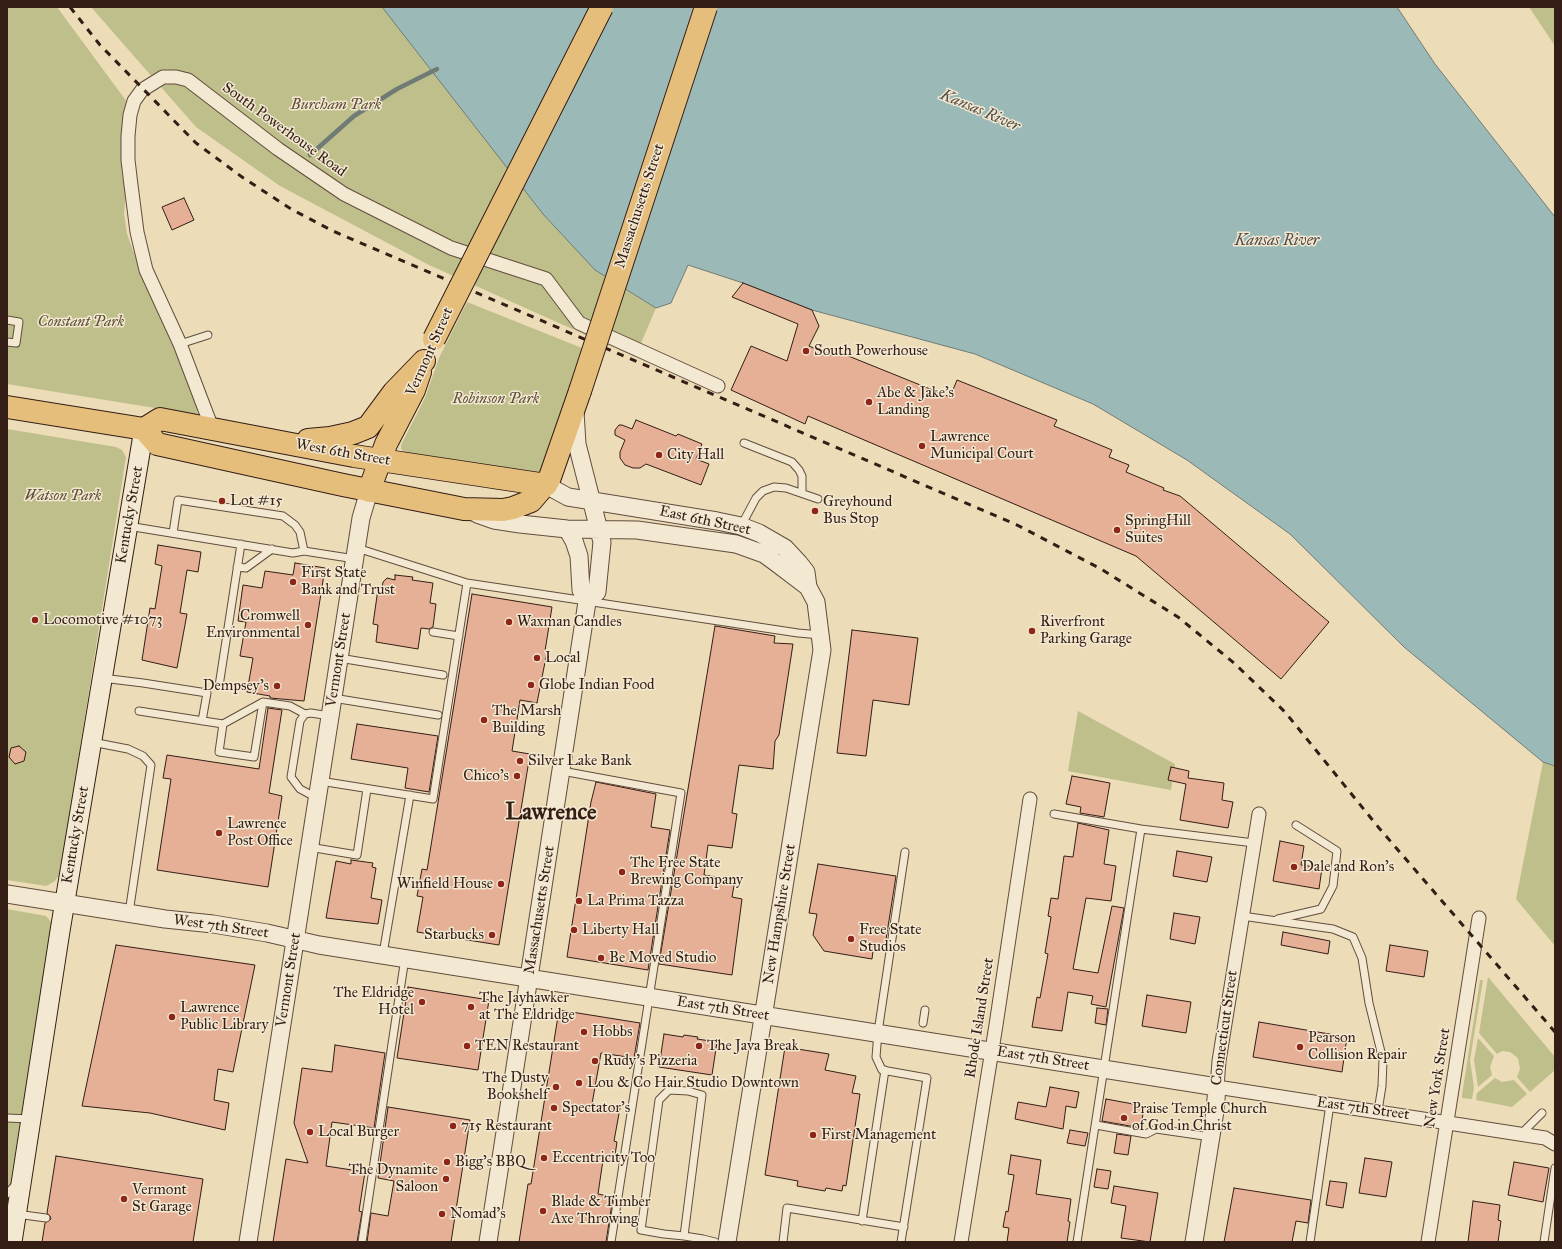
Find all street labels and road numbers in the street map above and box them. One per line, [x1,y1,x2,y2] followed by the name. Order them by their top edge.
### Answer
[218,79,350,181] street label: South Powerhouse Road
[611,141,669,271] street label: Massachusetts Street
[402,305,458,399] street label: Vermont Street
[294,436,392,470] street label: West 6th Street
[113,465,147,565] street label: Kentucky Street
[658,503,752,539] street label: East 6th Street
[323,612,355,708] street label: Vermont Street
[59,785,93,885] street label: Kentucky Street
[760,843,800,985] street label: New Hampshire Street
[521,844,559,976] street label: Massachusetts Street
[172,911,270,943] street label: West 7th Street
[273,932,305,1028] street label: Vermont Street
[962,956,998,1080] street label: Rhode Island Street
[1208,969,1242,1087] street label: Connecticut Street
[676,993,770,1025] street label: East 7th Street
[1421,1027,1455,1129] street label: New York Street
[996,1043,1090,1075] street label: East 7th Street
[1316,1094,1410,1124] street label: East 7th Street

